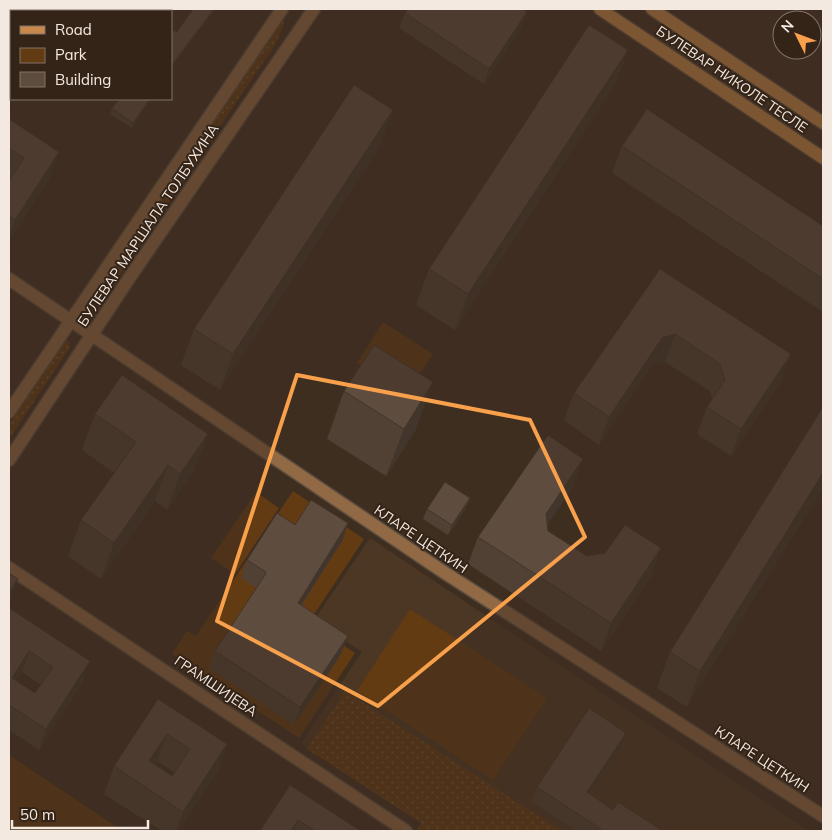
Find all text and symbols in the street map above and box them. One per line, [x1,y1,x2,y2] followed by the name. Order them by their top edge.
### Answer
[10,10,172,100] legend
[772,10,822,60] north arrow
[777,16,798,36] text: N
[55,20,92,39] text: Road
[653,22,811,136] street label: БУЛЕВАР НИКОЛЕ ТЕСЛЕ
[55,45,87,64] text: Park
[55,70,111,89] text: Building
[73,120,223,330] street label: БУЛЕВАР МАРШАЛА ТОЛБУХИНА
[371,501,471,577] street label: КЛАРЕ ЦЕТКИН
[171,652,262,721] street label: ГРАМШИЈЕВА
[711,722,813,796] street label: КЛАРЕ ЦЕТКИН
[12,798,149,830] scale bar
[20,805,55,824] text: 50 m

